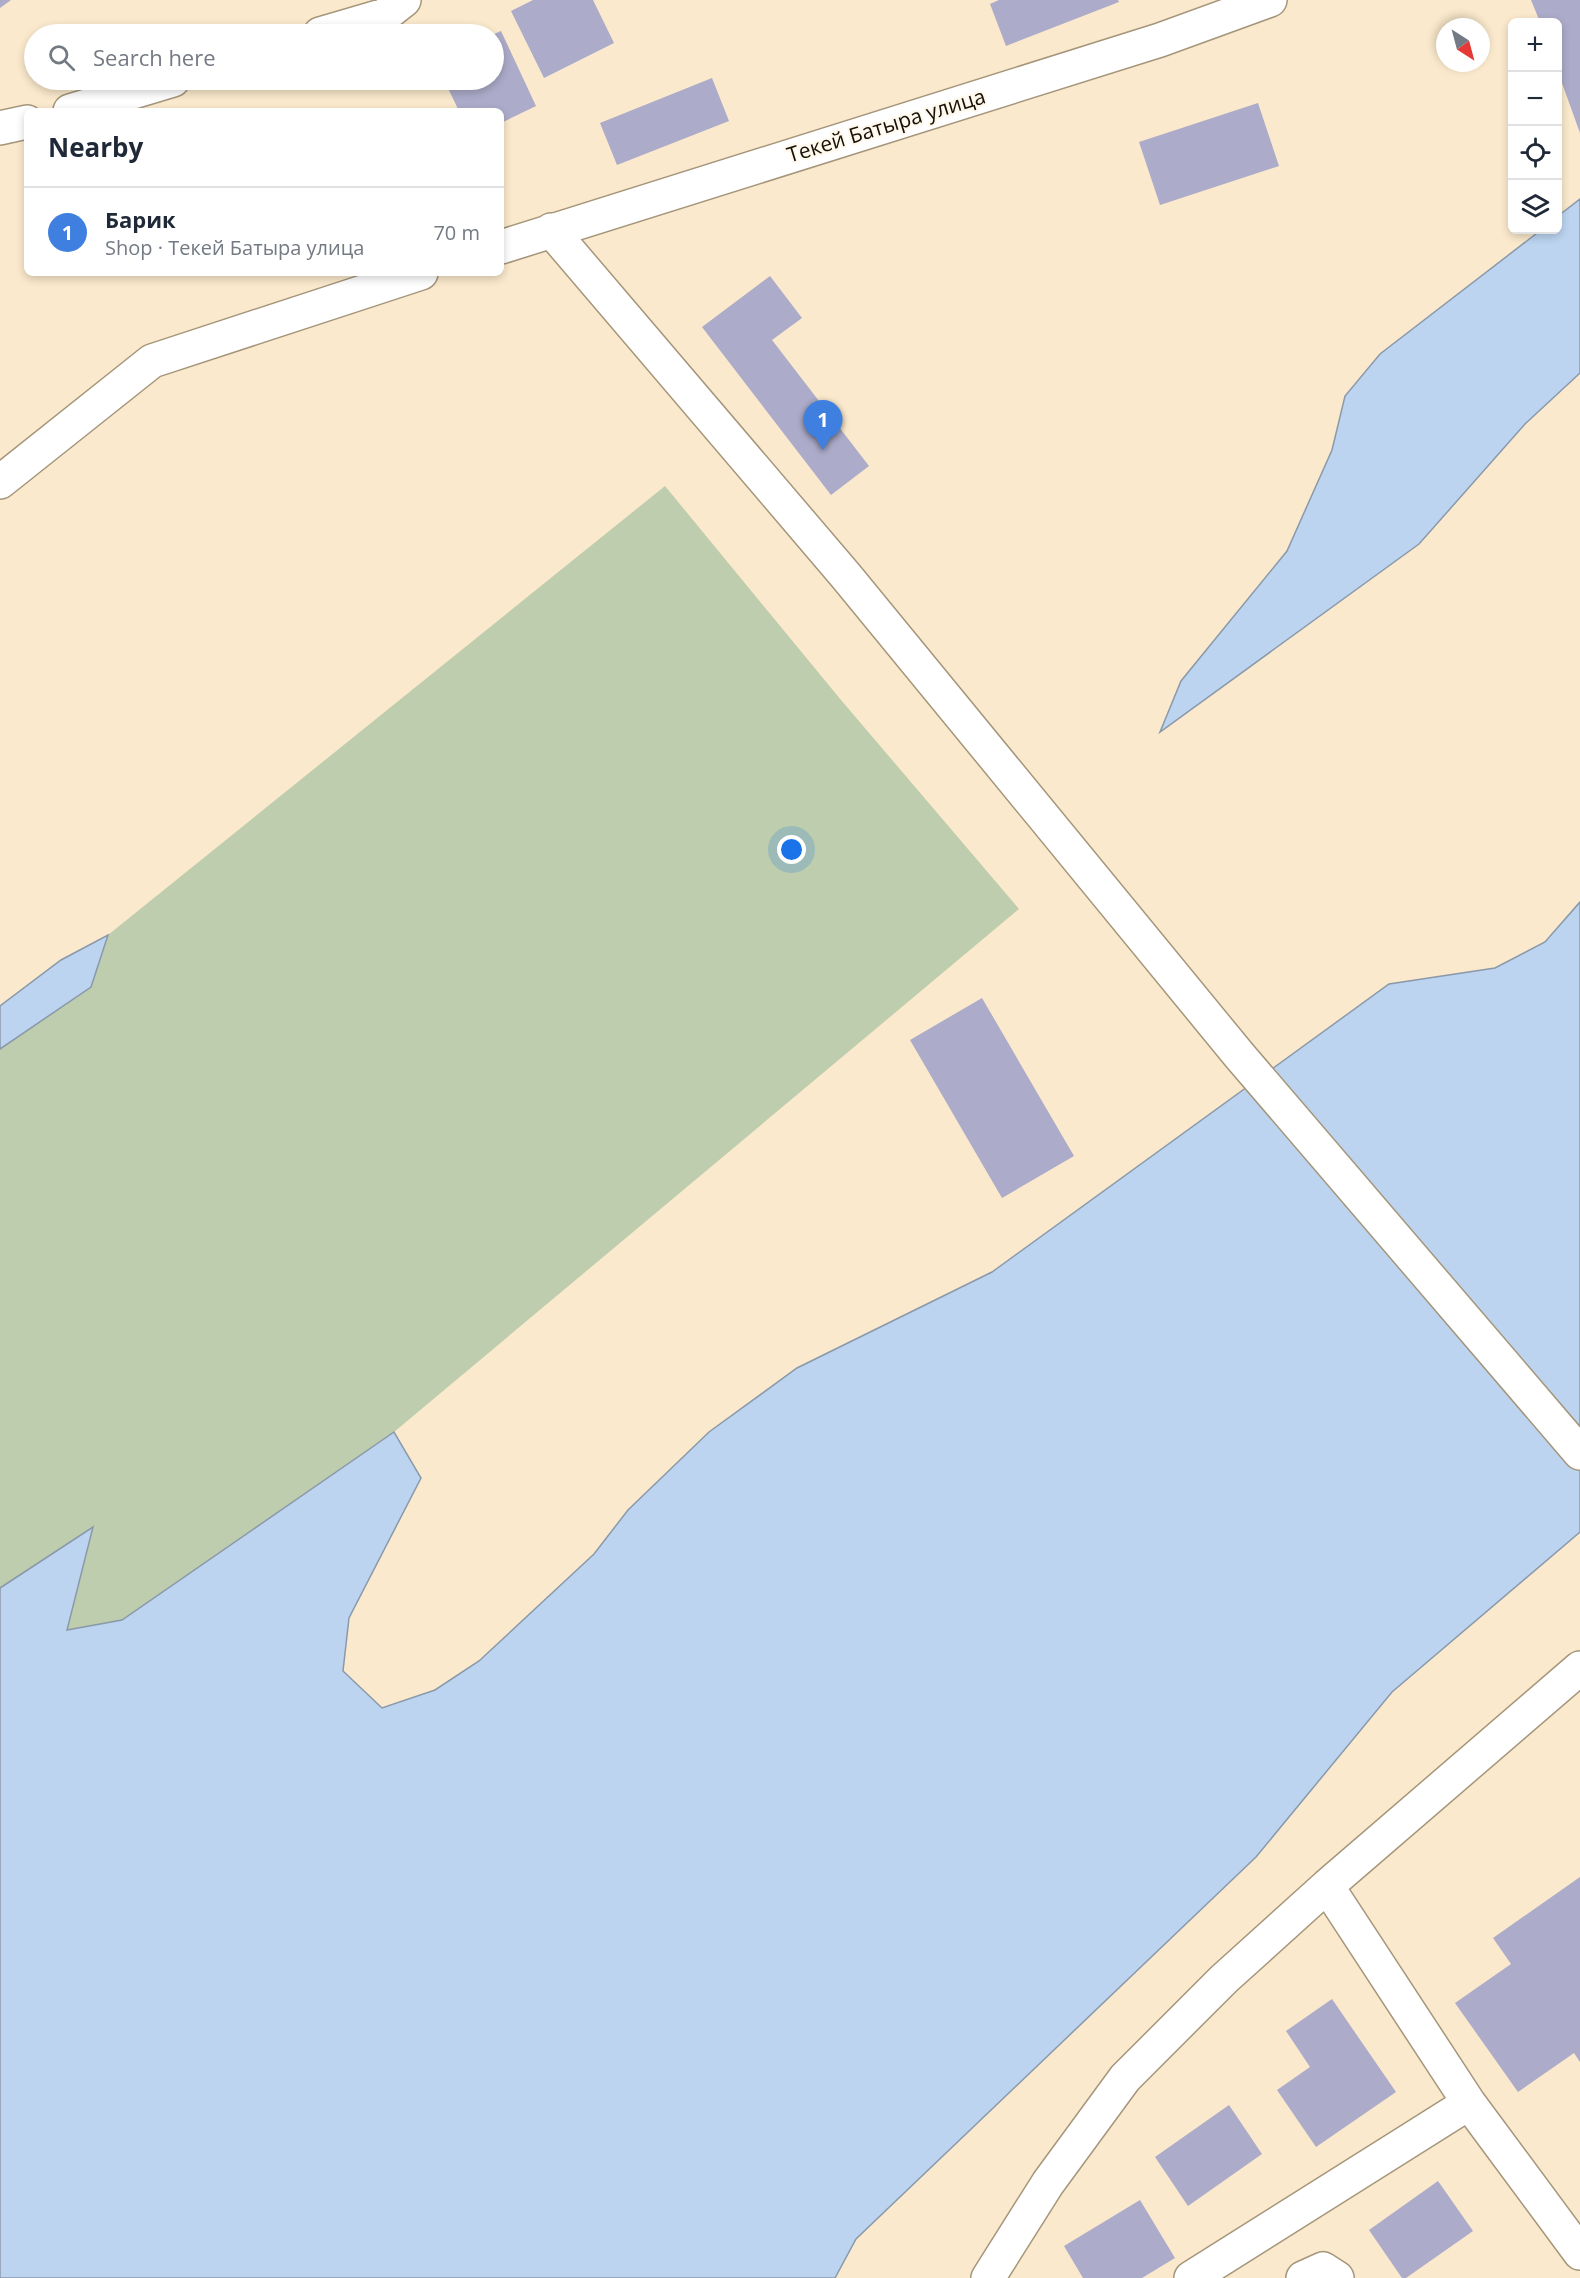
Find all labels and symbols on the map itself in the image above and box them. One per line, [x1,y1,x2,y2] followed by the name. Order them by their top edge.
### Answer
[1436,18,1490,72] north arrow
[783,81,989,169] street label: Текей Батыра улица
[804,400,842,450] pin: 1
[777,835,806,864] your location

